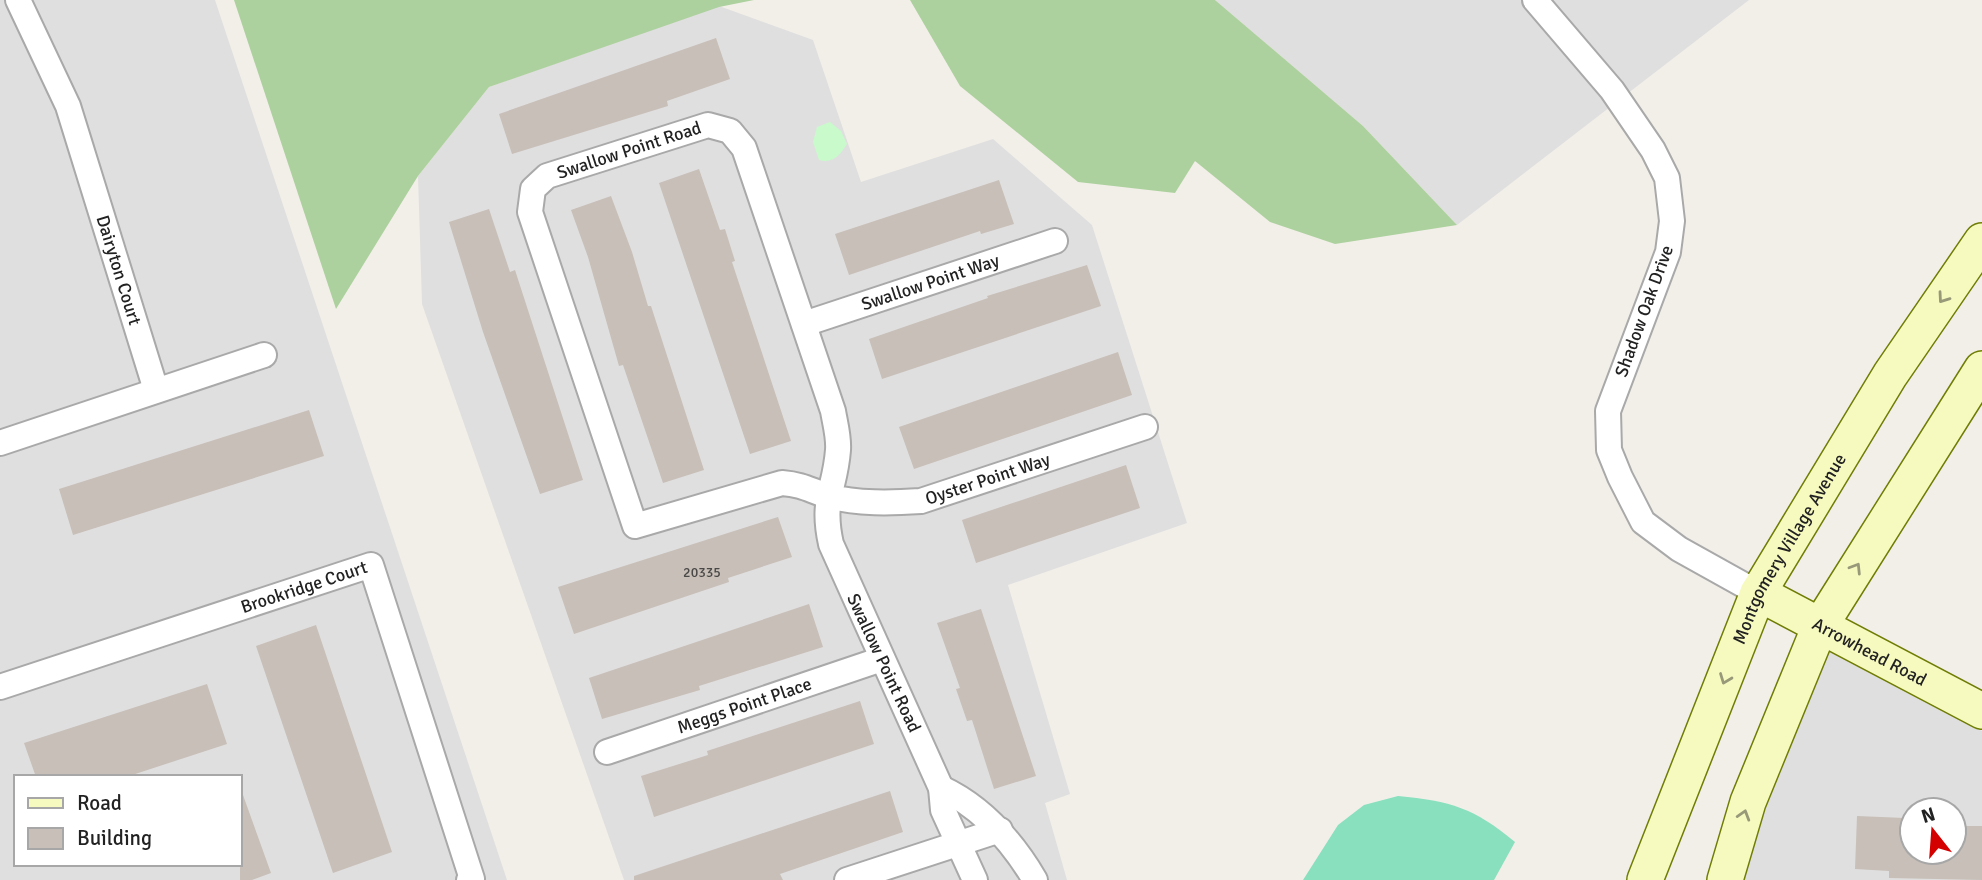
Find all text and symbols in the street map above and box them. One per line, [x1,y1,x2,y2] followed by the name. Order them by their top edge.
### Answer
[554,116,704,184] street label: Swallow Point Road
[91,212,146,328] street label: Dairyton Court
[1610,242,1678,380] street label: Shadow Oak Drive
[858,249,1003,315] street label: Swallow Point Way
[1939,290,1951,303] one-way arrow
[922,448,1053,510] street label: Oyster Point Way
[1728,449,1851,647] street label: Montgomery Village Avenue
[238,556,370,618] street label: Brookridge Court
[1848,562,1861,575] one-way arrow
[683,564,721,581] house number: 20335
[842,590,926,736] street label: Swallow Point Road
[1809,613,1930,691] street label: Arrowhead Road
[674,673,814,738] street label: Meggs Point Place
[1719,673,1733,685] one-way arrow
[14,775,242,866] legend
[77,790,122,816] text: Road
[1898,796,1968,866] north arrow
[1918,802,1938,829] text: N
[1736,809,1751,821] one-way arrow
[77,825,152,851] text: Building

